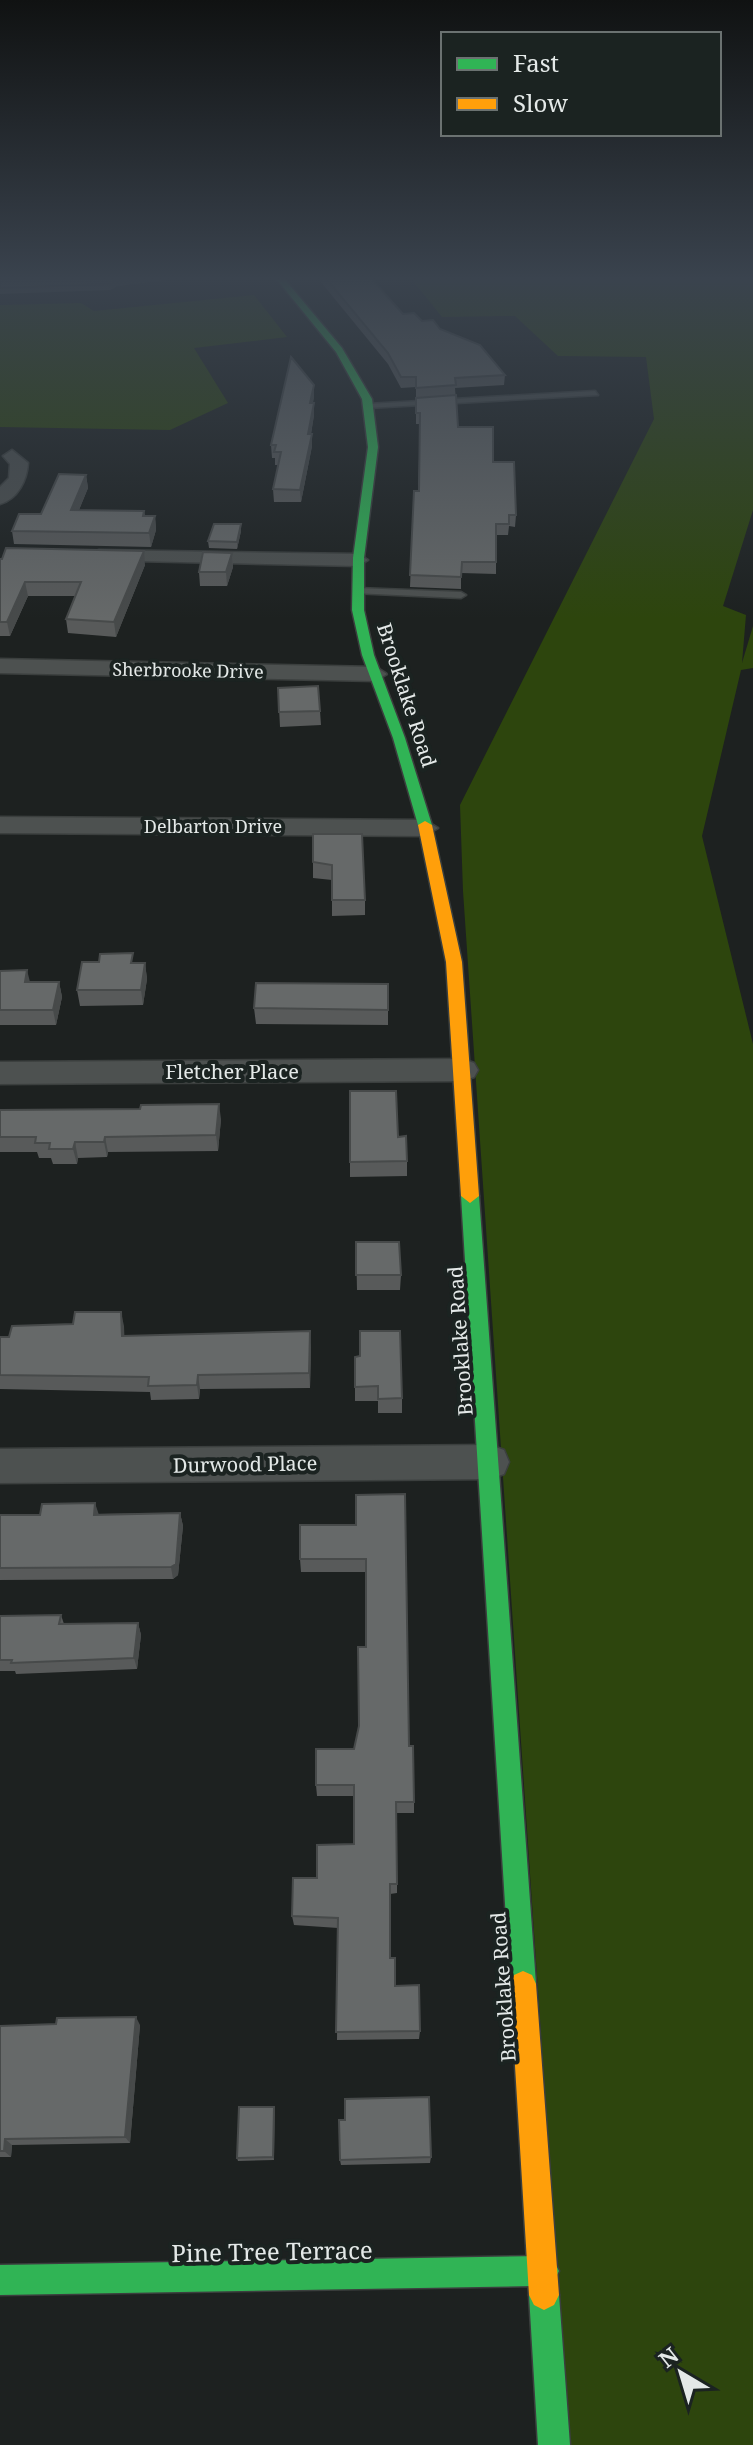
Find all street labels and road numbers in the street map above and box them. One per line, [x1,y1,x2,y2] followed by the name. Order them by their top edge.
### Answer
[371,619,443,771] street label: Brooklake Road
[112,657,264,683] street label: Sherbrooke Drive
[144,814,282,838] street label: Delbarton Drive
[165,1058,299,1085] street label: Fletcher Place
[441,1265,479,1417] street label: Brooklake Road
[173,1449,317,1479] street label: Durwood Place
[484,1911,522,2063] street label: Brooklake Road
[171,2233,373,2269] street label: Pine Tree Terrace

